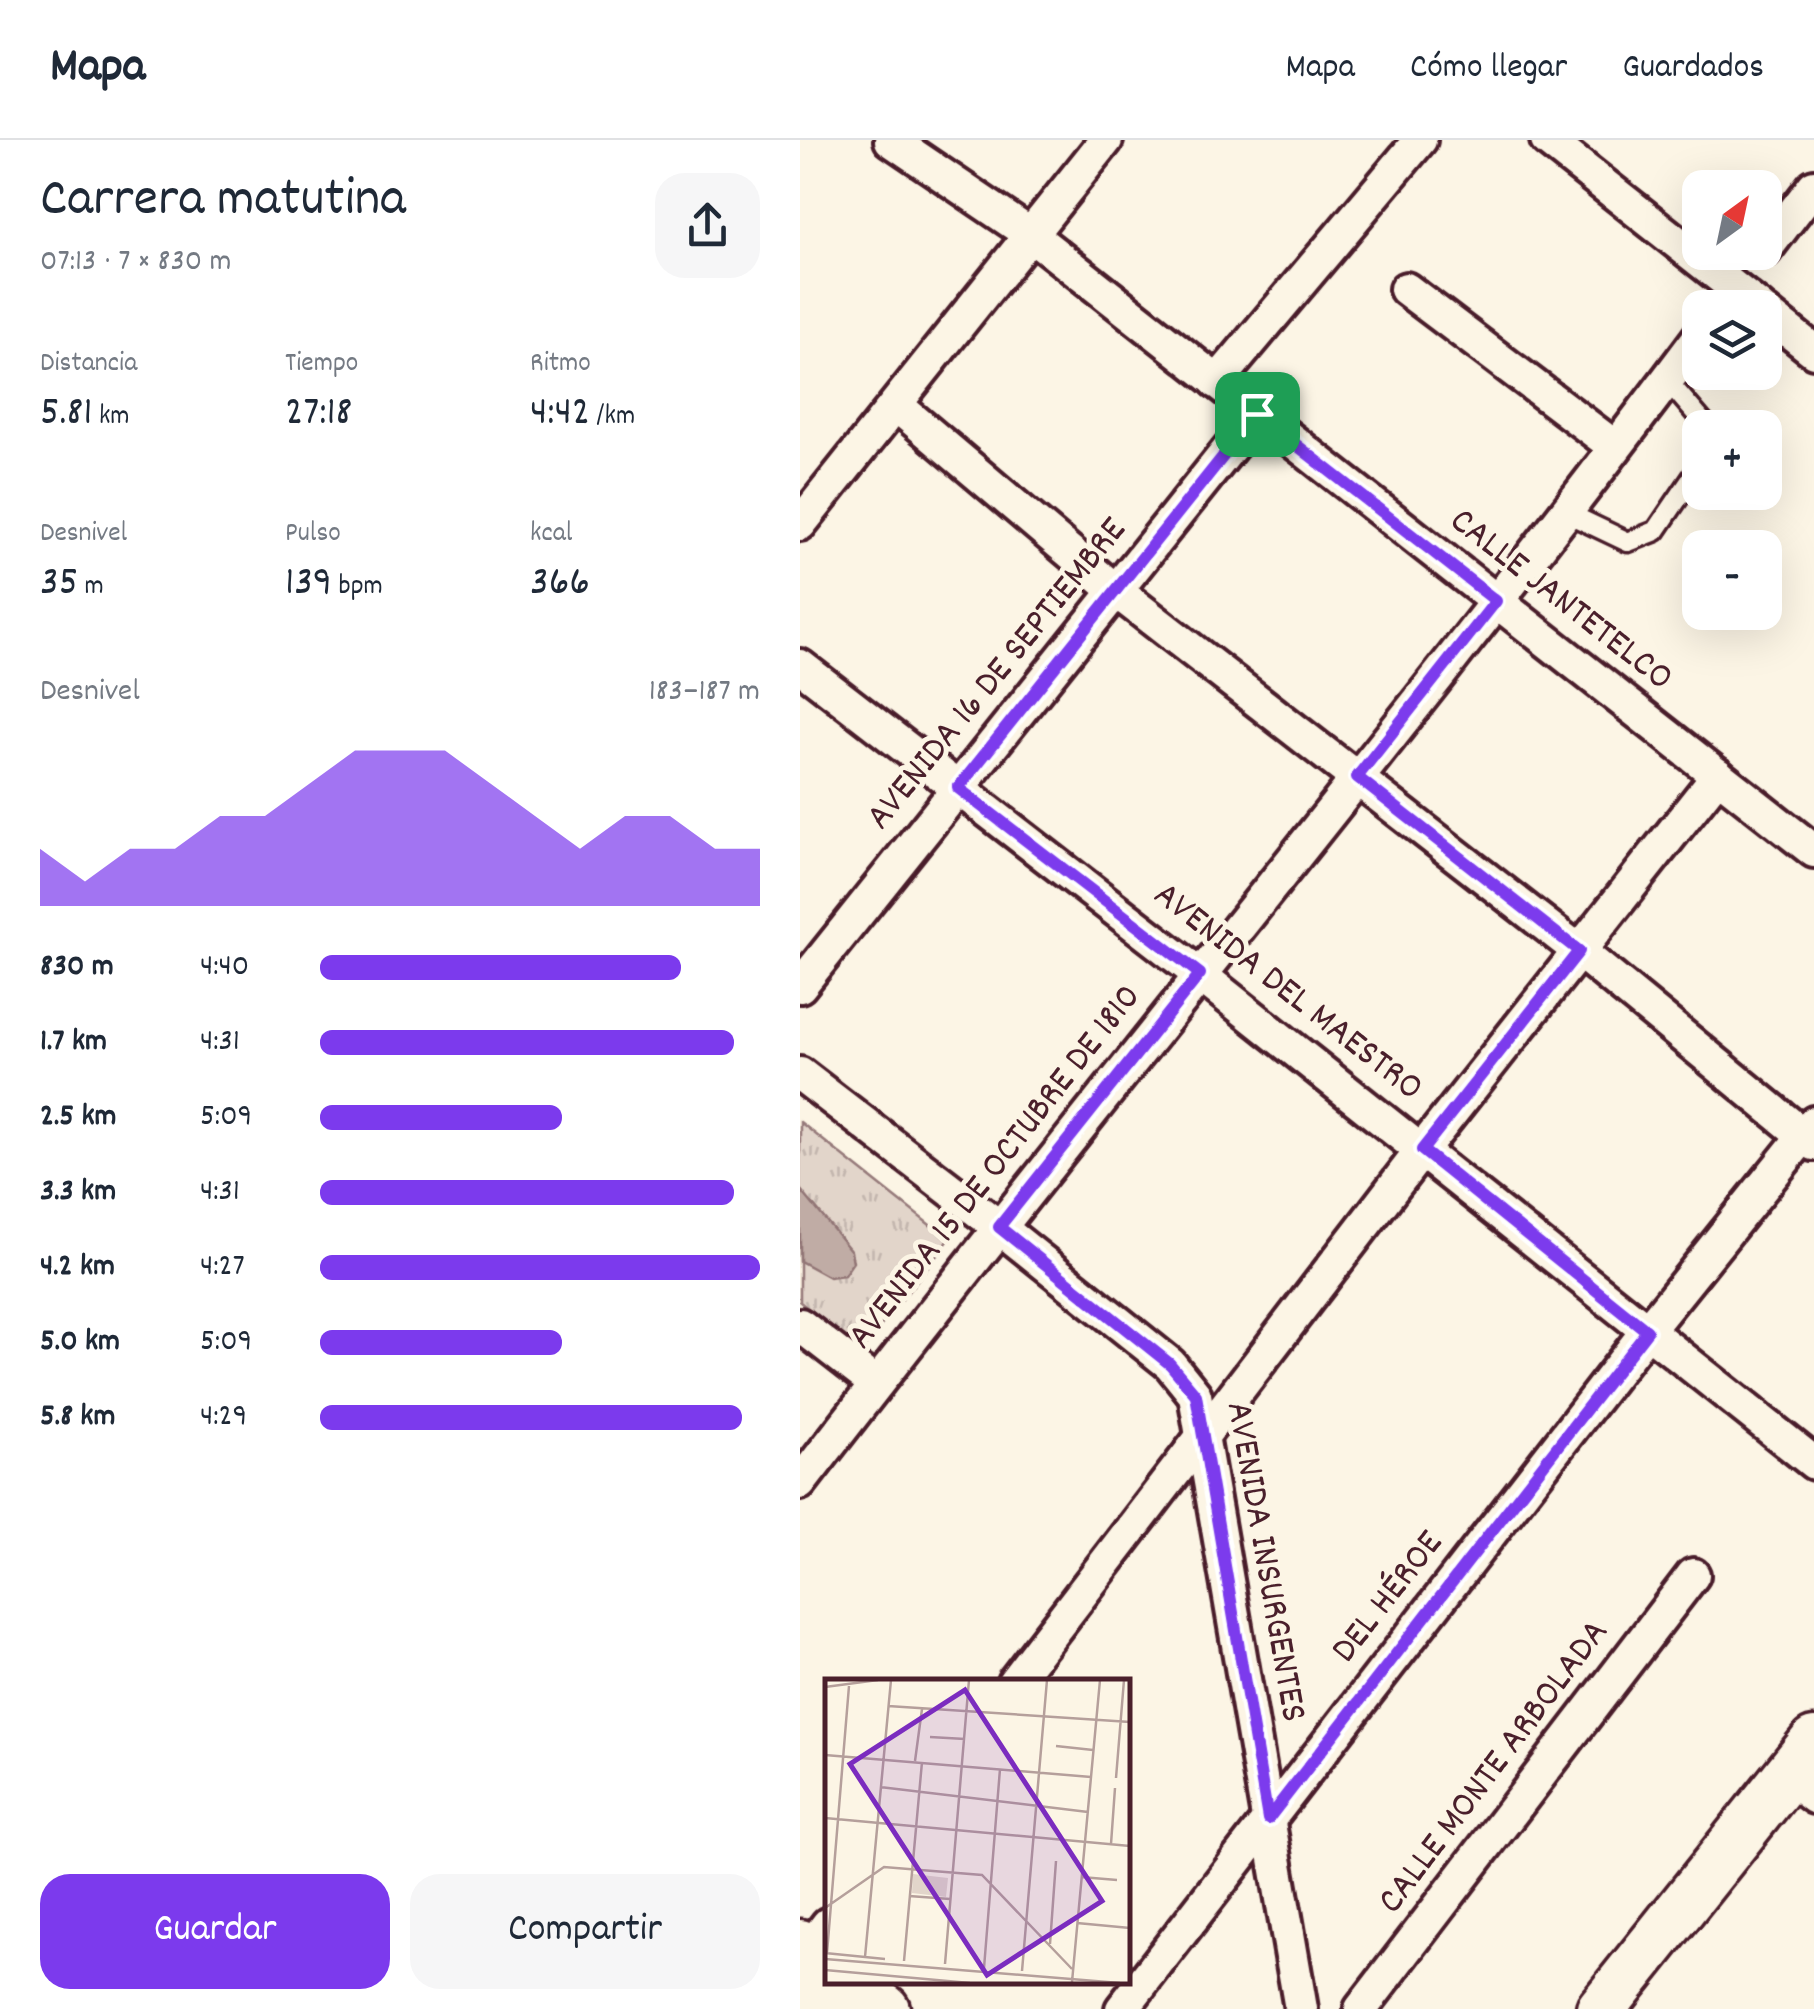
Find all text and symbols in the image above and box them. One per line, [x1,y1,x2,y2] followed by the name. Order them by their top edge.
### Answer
[50,35,145,104] text: Mapa
[1286,44,1355,94] text: Mapa
[1410,44,1567,94] text: Cómo llegar
[1622,44,1764,94] text: Guardados
[40,163,406,242] text: Carrera matutina
[1682,170,1782,270] north arrow
[1682,170,1782,630] map controls
[655,173,760,278] button: share
[40,240,231,286] text: 07:13 · 7 × 830 m
[1682,290,1782,390] button: layers
[40,345,137,385] text: Distancia
[285,345,358,385] text: Tiempo
[530,345,591,385] text: Ritmo
[1215,372,1300,457] pin
[40,385,92,445] text: 5.81
[285,385,352,445] text: 27:18
[530,385,590,445] text: 4:42
[1230,387,1285,442] icon: arrive
[92,398,130,438] text: km
[590,398,635,438] text: /km
[1682,410,1782,510] button: +
[1436,496,1684,706] street label: CALLE JANTETELCO
[854,507,1142,843] street label: AVENIDA 16 DE SEPTIEMBRE
[40,515,127,555] text: Desnivel
[285,515,341,555] text: Pulso
[530,515,573,555] text: kcal
[1682,530,1782,630] button: −
[40,555,78,615] text: 35
[285,555,332,615] text: 139
[530,555,590,615] text: 366
[78,568,104,608] text: m
[332,568,383,608] text: bpm
[40,670,140,716] text: Desnivel
[649,670,760,716] text: 183–187 m
[1140,870,1434,1116] street label: AVENIDA DEL MAESTRO
[40,945,114,991] text: 830 m
[200,945,249,991] text: 4:40
[836,973,1156,1363] street label: AVENIDA 15 DE OCTUBRE DE 1810
[40,1020,107,1066] text: 1.7 km
[200,1020,240,1066] text: 4:31
[40,1095,117,1141] text: 2.5 km
[200,1095,252,1141] text: 5:09
[40,1170,116,1216] text: 3.3 km
[200,1170,240,1216] text: 4:31
[40,1245,115,1291] text: 4.2 km
[200,1245,245,1291] text: 4:27
[40,1320,120,1366] text: 5.0 km
[200,1320,252,1366] text: 5:09
[40,1395,115,1441] text: 5.8 km
[200,1395,247,1441] text: 4:29
[1209,1397,1319,1727] street label: AVENIDA INSURGENTES
[1319,1520,1459,1676] street label: DEL HÉROE
[1366,1609,1624,1927] street label: CALLE MONTE ARBOLADA
[825,1679,1130,1984] inset map
[40,1874,390,1989] button: Guardar
[410,1874,760,1989] button: Compartir

